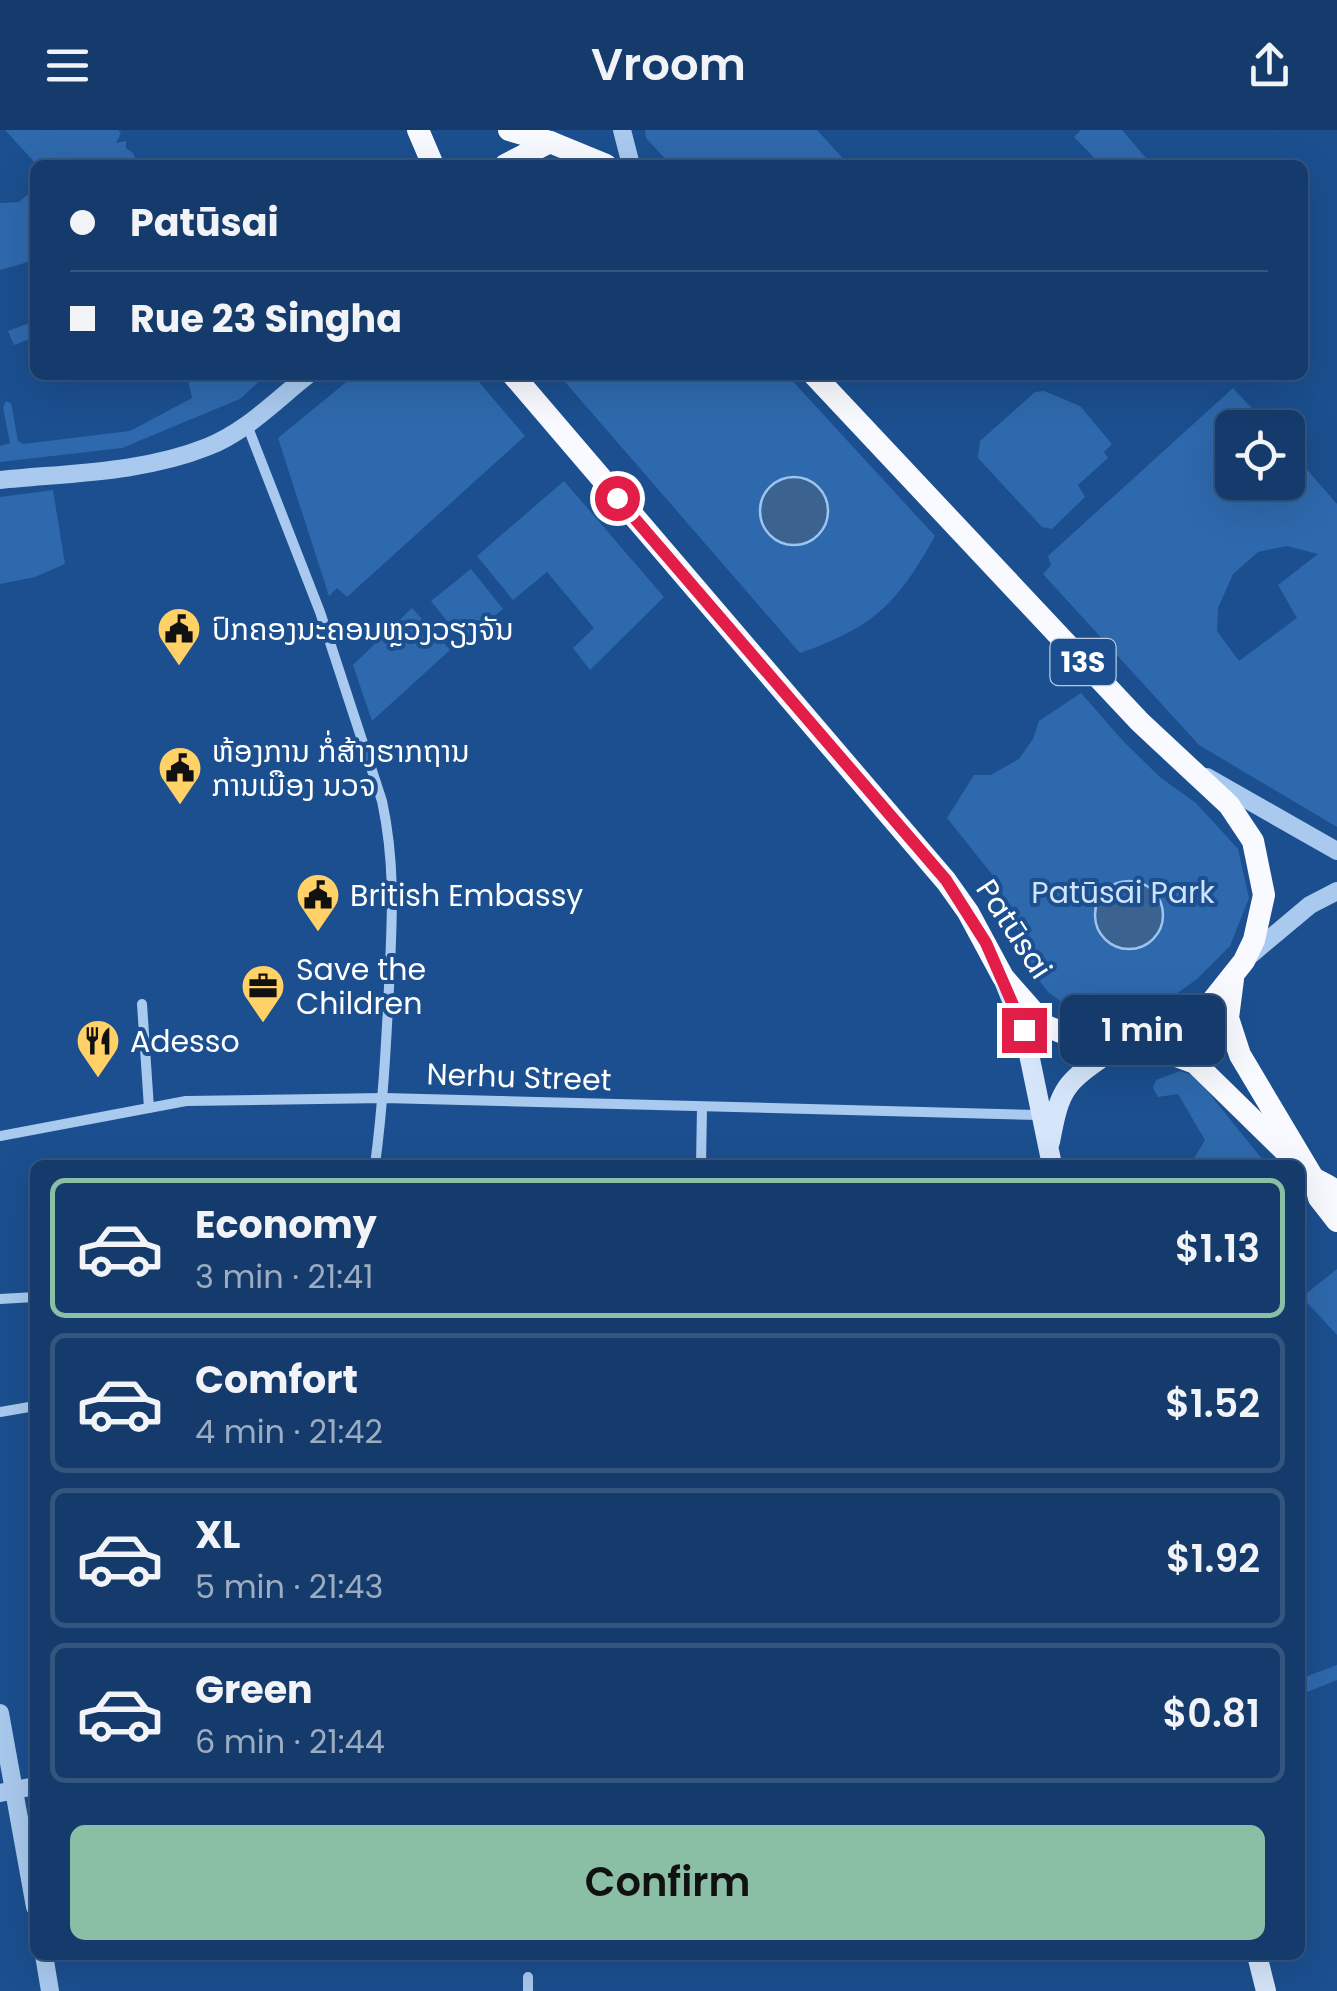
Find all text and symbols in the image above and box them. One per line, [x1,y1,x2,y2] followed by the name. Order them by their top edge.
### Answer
[591,33,746,96] text: Vroom
[40,38,95,93] icon: menu
[1242,38,1297,93] icon: share
[130,196,279,249] text: Patūsai
[130,292,402,345] text: Rue 23 Singha
[1215,410,1305,500] map controls
[1215,410,1305,500] button: locate
[595,476,640,521] route start
[156,606,202,667] public building icon: ປົກຄອງນະຄອນຫຼວງວຽງຈັນ
[212,608,514,651] place label: ປົກຄອງນະຄອນຫຼວງວຽງຈັນ
[1050,639,1116,685] road number: 13S
[212,730,470,807] place label: ຫ້ອງການ ກໍ່ສ້າງຮາກຖານ ການເມືອງ ນວຈ
[157,745,203,806] public building icon: ຫ້ອງການ ກໍ່ສ້າງຮາກຖານ ການເມືອງ ນວຈ
[966,871,1062,987] street label: Patūsai
[1031,871,1215,914] park label: Patūsai Park
[295,872,341,933] public building icon: British Embassy
[350,874,583,917] place label: British Embassy
[296,948,426,1025] place label: Save the Children
[240,963,286,1024] office icon: Save the Children
[1059,995,1224,1065] callout: 1 min
[1101,1007,1184,1052] text: 1 min
[1002,1008,1047,1053] route end
[75,1018,121,1079] restaurant icon: Adesso
[130,1020,240,1063] place label: Adesso
[426,1052,612,1102] street label: Nerhu Street
[195,1198,377,1251] text: Economy
[75,1203,165,1293] icon: car
[1175,1222,1260,1275] text: $1.13
[195,1254,373,1299] text: 3 min · 21:41
[195,1353,358,1406] text: Comfort
[75,1358,165,1448] icon: car
[1165,1377,1260,1430] text: $1.52
[195,1409,383,1454] text: 4 min · 21:42
[195,1508,240,1561] text: XL
[75,1513,165,1603] icon: car
[1166,1532,1260,1585] text: $1.92
[195,1564,383,1609] text: 5 min · 21:43
[195,1663,313,1716] text: Green
[75,1668,165,1758] icon: car
[1163,1687,1260,1740] text: $0.81
[195,1719,385,1764] text: 6 min · 21:44
[70,1825,1265,1940] button: Confirm

